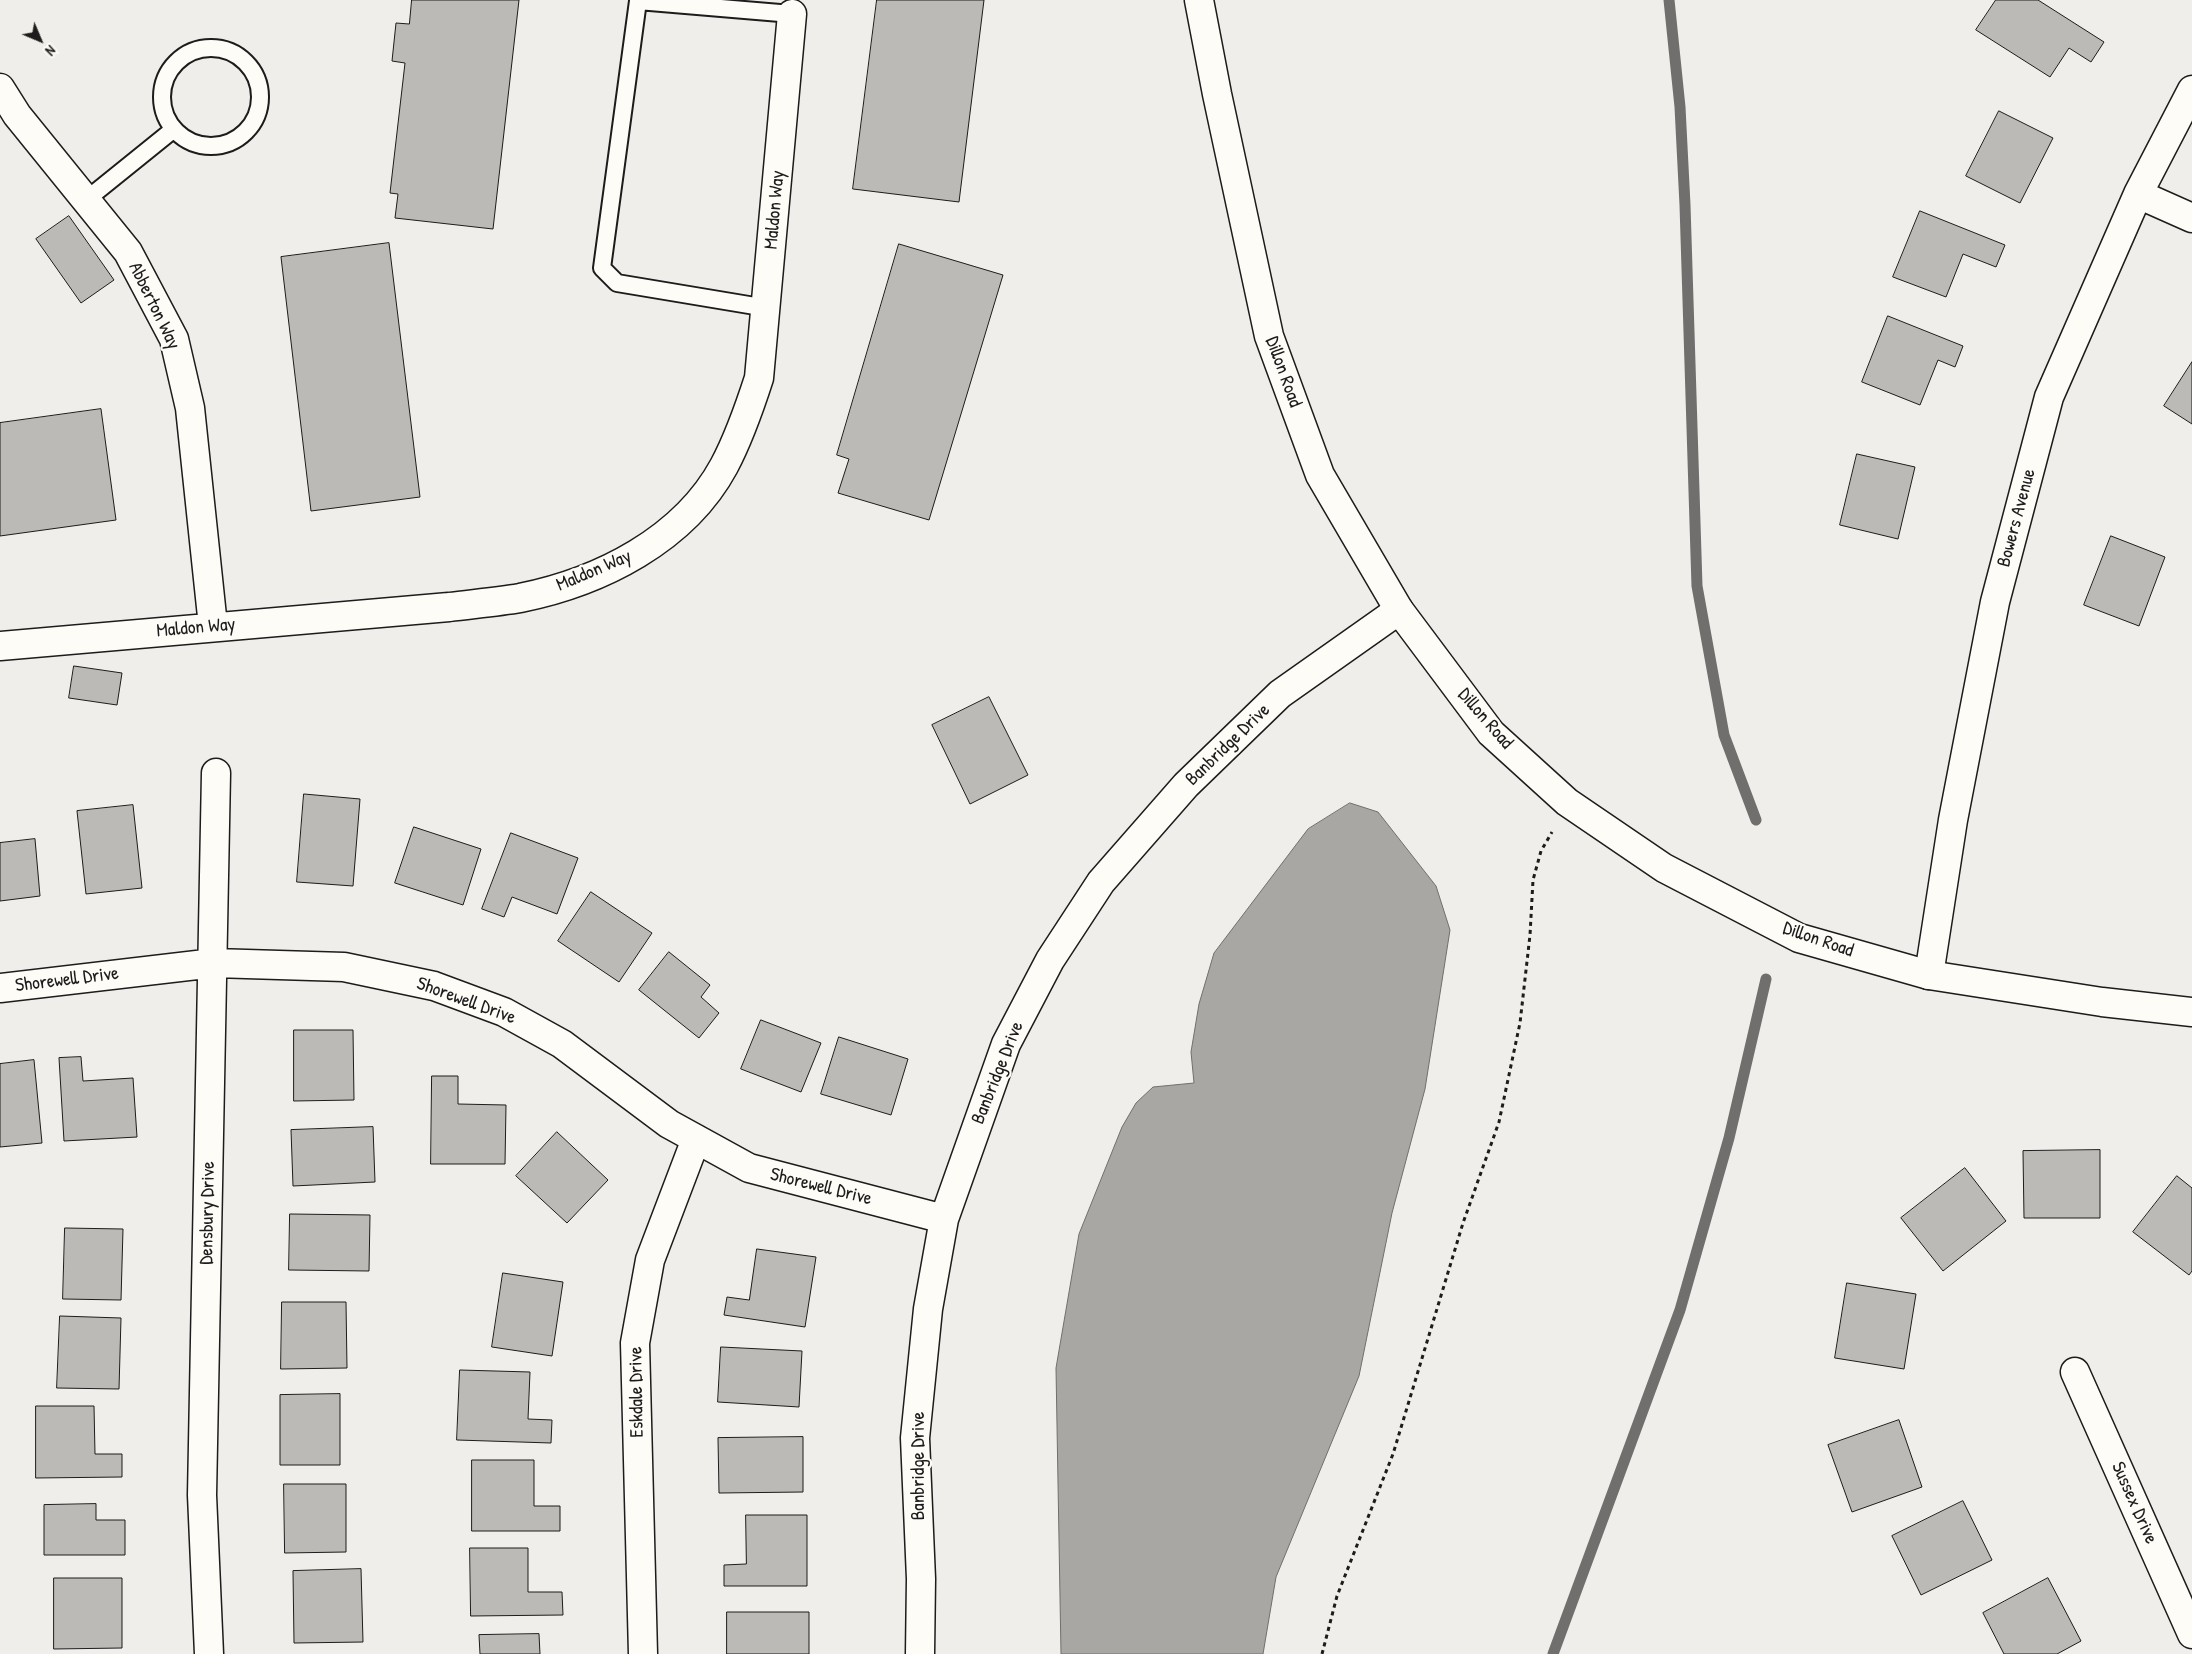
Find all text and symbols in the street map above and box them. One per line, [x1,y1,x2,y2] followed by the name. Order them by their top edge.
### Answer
[15,15,65,65] north arrow
[42,42,60,60] text: N
[760,170,790,250] street label: Maldon Way
[123,259,185,353] street label: Abberton Way
[1260,334,1306,410] street label: Dillon Road
[1993,466,2041,570] street label: Bowers Avenue
[553,545,635,597] street label: Maldon Way
[156,613,236,643] street label: Maldon Way
[1452,684,1518,754] street label: Dillon Road
[1181,699,1275,791] street label: Banbridge Drive
[1780,917,1856,963] street label: Dillon Road
[14,962,120,998] street label: Shorewell Drive
[413,973,519,1029] street label: Shorewell Drive
[967,1018,1029,1128] street label: Banbridge Drive
[196,1161,220,1265] street label: Densbury Drive
[768,1163,874,1211] street label: Shorewell Drive
[625,1346,649,1438] street label: Eskdale Drive
[908,1412,930,1520] street label: Banbridge Drive
[2106,1459,2162,1547] street label: Sussex Drive

